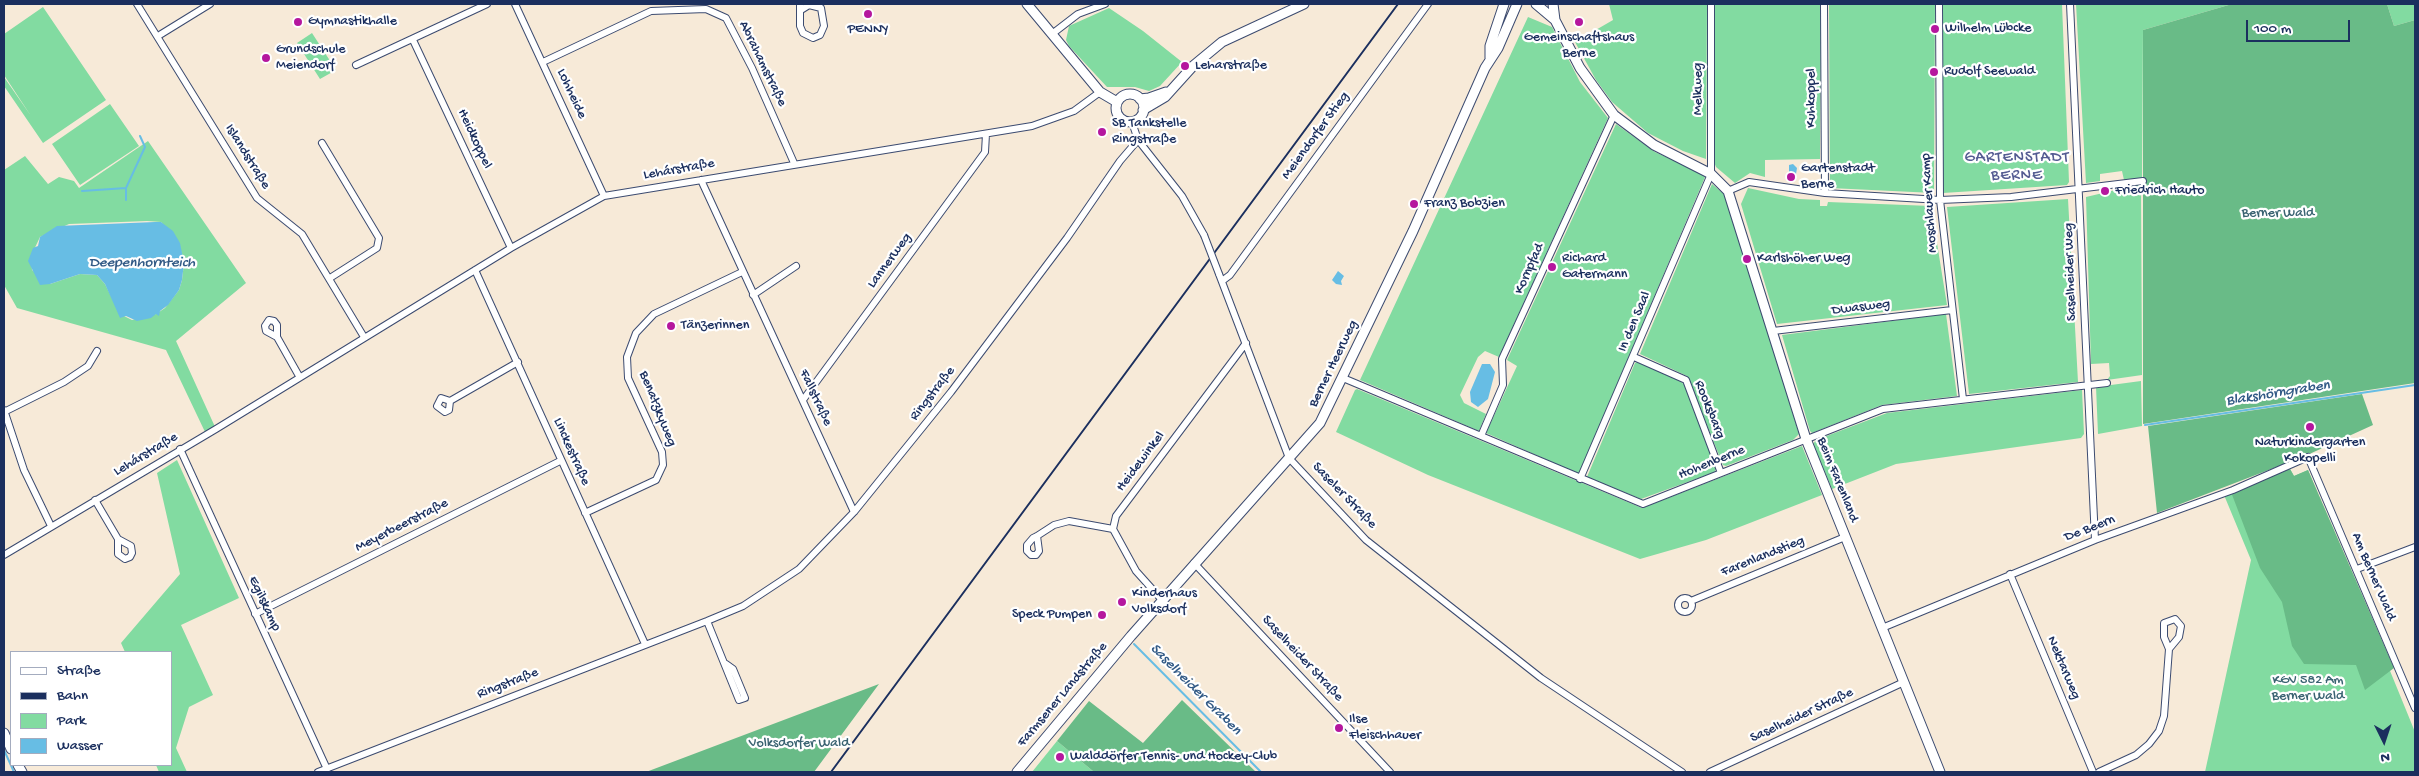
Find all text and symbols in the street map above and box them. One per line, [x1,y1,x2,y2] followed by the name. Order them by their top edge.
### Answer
[862,8,874,20] marker: PENNY
[2249,10,2353,42] scale bar
[308,14,397,30] place label: Gymnastikhalle
[292,16,304,28] marker: Gymnastikhalle
[1573,16,1585,28] marker: Gemeinschaftshaus Berne
[734,19,790,109] street label: Abrahamstraße
[2254,20,2291,38] text: 100 m
[1945,21,2031,37] place label: Wilhelm Lübcke
[847,22,889,38] place label: PENNY
[1929,23,1941,35] marker: Wilhelm Lübcke
[1524,30,1634,62] place label: Gemeinschaftshaus Berne
[276,42,346,74] place label: Grundschule Meiendorf
[260,52,272,64] marker: Grundschule Meiendorf
[1195,58,1267,74] place label: Leharstraße
[1179,60,1191,72] marker: Leharstraße
[1691,63,1707,115] street label: Melkweg
[1944,64,2035,80] place label: Rudolf Seewald
[552,66,590,122] street label: Lohheide
[1928,66,1940,78] marker: Rudolf Seewald
[1804,68,1820,128] street label: Kuhkoppel
[1278,89,1354,183] street label: Meiendorfer Stieg
[453,106,495,172] street label: Heidkoppel
[1112,116,1187,148] place label: SB Tankstelle Ringstraße
[220,121,274,193] street label: Islandstraße
[1096,126,1108,138] marker: SB Tankstelle Ringstraße
[1963,149,2071,187] district label: GARTENSTADT BERNE
[1918,153,1942,253] street label: Moschlauer Kamp
[642,155,716,185] street label: Lehárstraße
[1801,161,1875,193] place label: Gartenstadt Berne
[1785,171,1797,183] marker: Gartenstadt Berne
[2115,183,2204,199] place label: Friedrich Hauto
[2099,185,2111,197] marker: Friedrich Hauto
[1424,196,1505,212] place label: Franz Bobzien
[1408,198,1420,210] marker: Franz Bobzien
[2242,206,2314,222] park label: Berner Wald
[2061,223,2081,321] street label: Saselheider Weg
[864,230,916,292] street label: Lannerweg
[1511,241,1549,297] street label: Kornpfad
[1562,251,1628,284] place label: Richard Gatermann
[1757,251,1851,267] place label: Karlshöher Weg
[1741,253,1753,265] marker: Karlshöher Weg
[89,255,195,273] water label: Deepenhornteich
[1546,261,1558,273] marker: Richard Gatermann
[1615,289,1655,355] street label: In den Saal
[1831,296,1891,320] street label: Dwasweg
[681,318,749,334] place label: Tänzerinnen
[1306,318,1362,410] street label: Berner Heerweg
[665,320,677,332] marker: Tänzerinnen
[907,363,959,425] street label: Ringstraße
[795,367,835,429] street label: Fallstraße
[634,369,680,449] street label: Benatzkyweg
[2225,377,2331,411] water label: Blakshörngraben
[1690,378,1728,442] street label: Rooksbarg
[549,416,593,488] street label: Linckestraße
[2304,421,2316,433] marker: Naturkindergarten Kokopelli
[111,429,181,481] street label: Lehárstraße
[1113,429,1169,495] street label: Heidewinkel
[1812,435,1862,525] street label: Beim Farenland
[2255,435,2365,468] place label: Naturkindergarten Kokopelli
[1676,442,1748,484] street label: Hohenberne
[1308,459,1380,533] street label: Saseler Straße
[353,495,451,557] street label: Meyerbeerstraße
[2062,512,2118,546] street label: De Beern
[2347,530,2399,624] street label: Am Berner Wald
[1719,533,1807,581] street label: Farenlandstieg
[244,574,284,634] street label: Egilskamp
[1132,586,1197,618] place label: Kinderhaus Volksdorf
[1116,596,1128,608] marker: Kinderhaus Volksdorf
[1012,607,1092,623] place label: Speck Pumpen
[1096,609,1108,621] marker: Speck Pumpen
[1258,612,1346,706] street label: Saselheider Straße
[2042,634,2084,702] street label: Nektarweg
[1014,639,1112,751] street label: Farmsener Landstraße
[1145,640,1245,740] water label: Saselheider Graben
[10,651,172,766] legend
[57,662,101,680] text: Straße
[475,665,541,703] street label: Ringstraße
[2272,673,2344,706] park label: KGV 582 Am Berner Wald
[1748,685,1856,747] street label: Saselheider Straße
[57,687,88,705] text: Bahn
[57,712,86,730] text: Park
[1349,712,1421,744] place label: Ilse Fleischhauer
[2359,716,2409,766] north arrow
[1333,722,1345,734] marker: Ilse Fleischhauer
[749,736,849,752] park label: Volksdorfer Wald
[57,737,102,755] text: Wasser
[2380,748,2390,765] text: N
[1070,749,1277,765] place label: Walddörfer Tennis- und Hockey-Club
[1054,751,1066,763] marker: Walddörfer Tennis- und Hockey-Club

